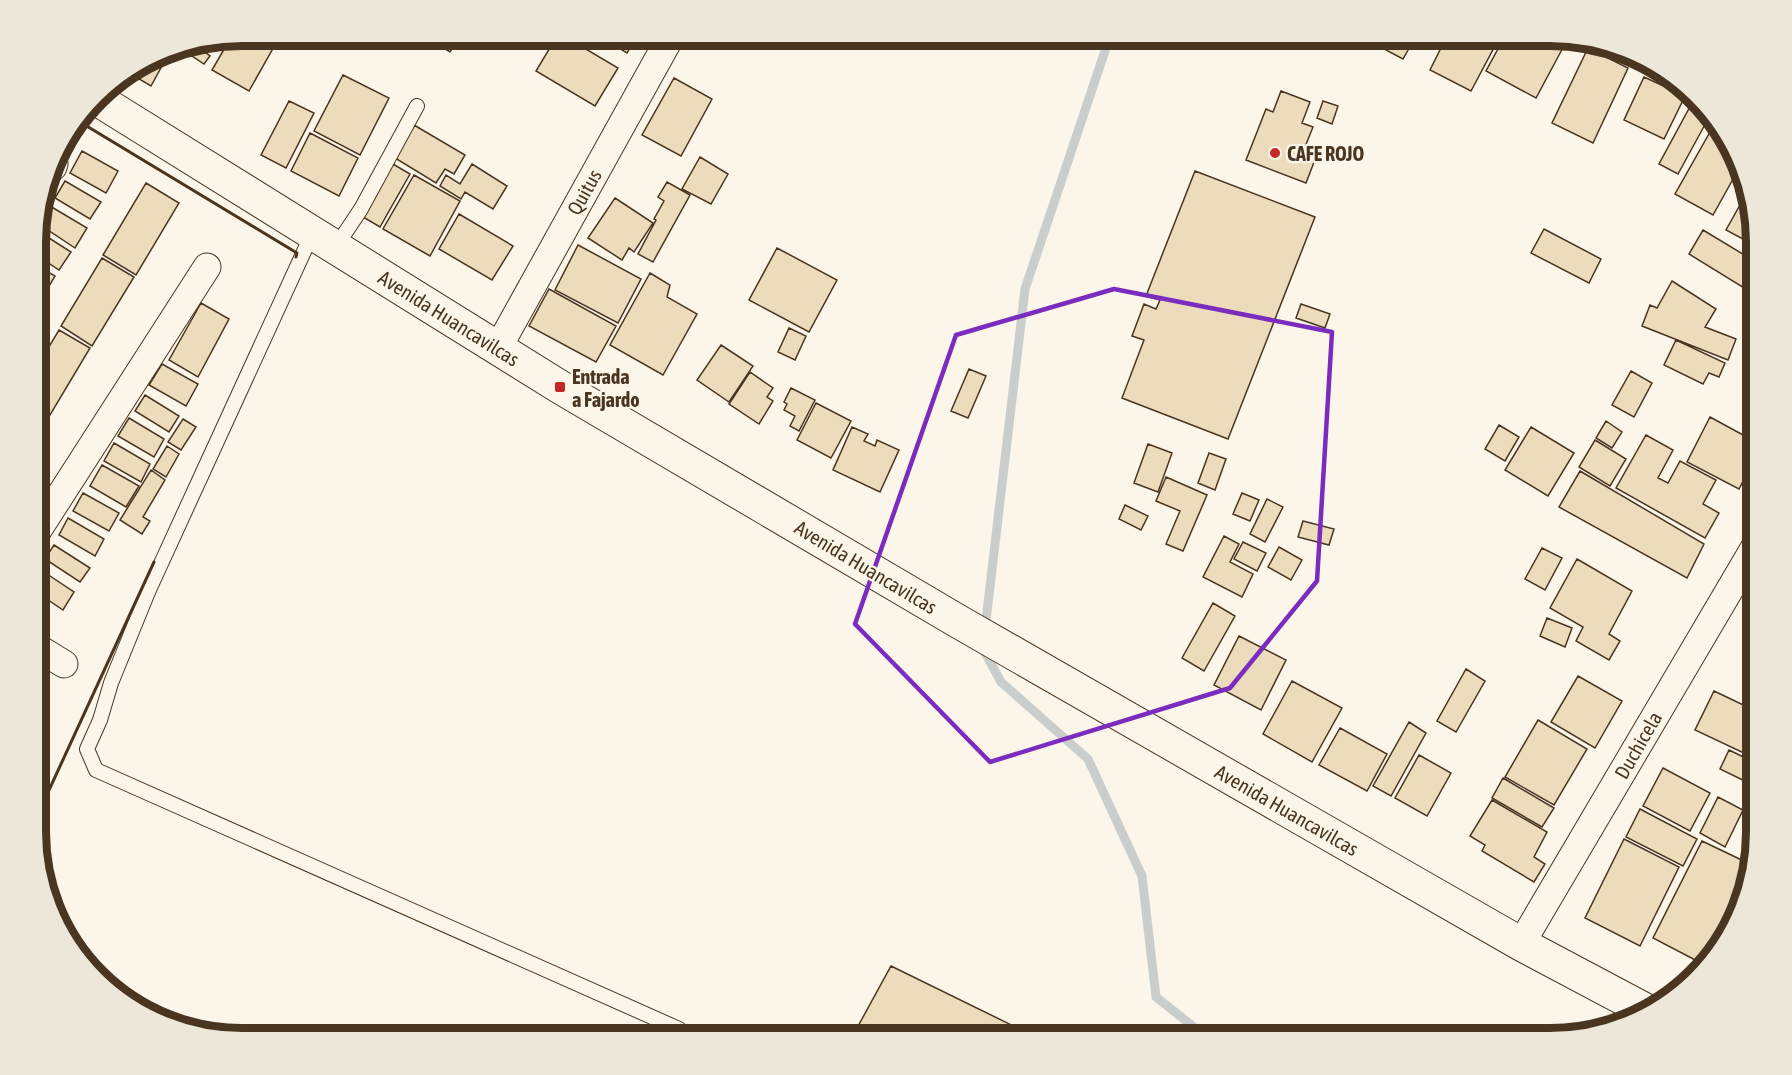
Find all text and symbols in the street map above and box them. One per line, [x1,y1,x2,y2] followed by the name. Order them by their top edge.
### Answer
[1287,142,1364,165] place label: CAFE ROJO
[1268,146,1282,160] marker: CAFE ROJO
[562,165,606,219] street label: Quitus
[374,265,524,371] street label: Avenida Huancavilcas
[572,365,640,411] place label: Entrada a Fajardo
[553,380,567,394] marker: Entrada a Fajardo
[791,516,941,618] street label: Avenida Huancavilcas
[1610,707,1666,783] street label: Duchicela
[1211,760,1363,860] street label: Avenida Huancavilcas

